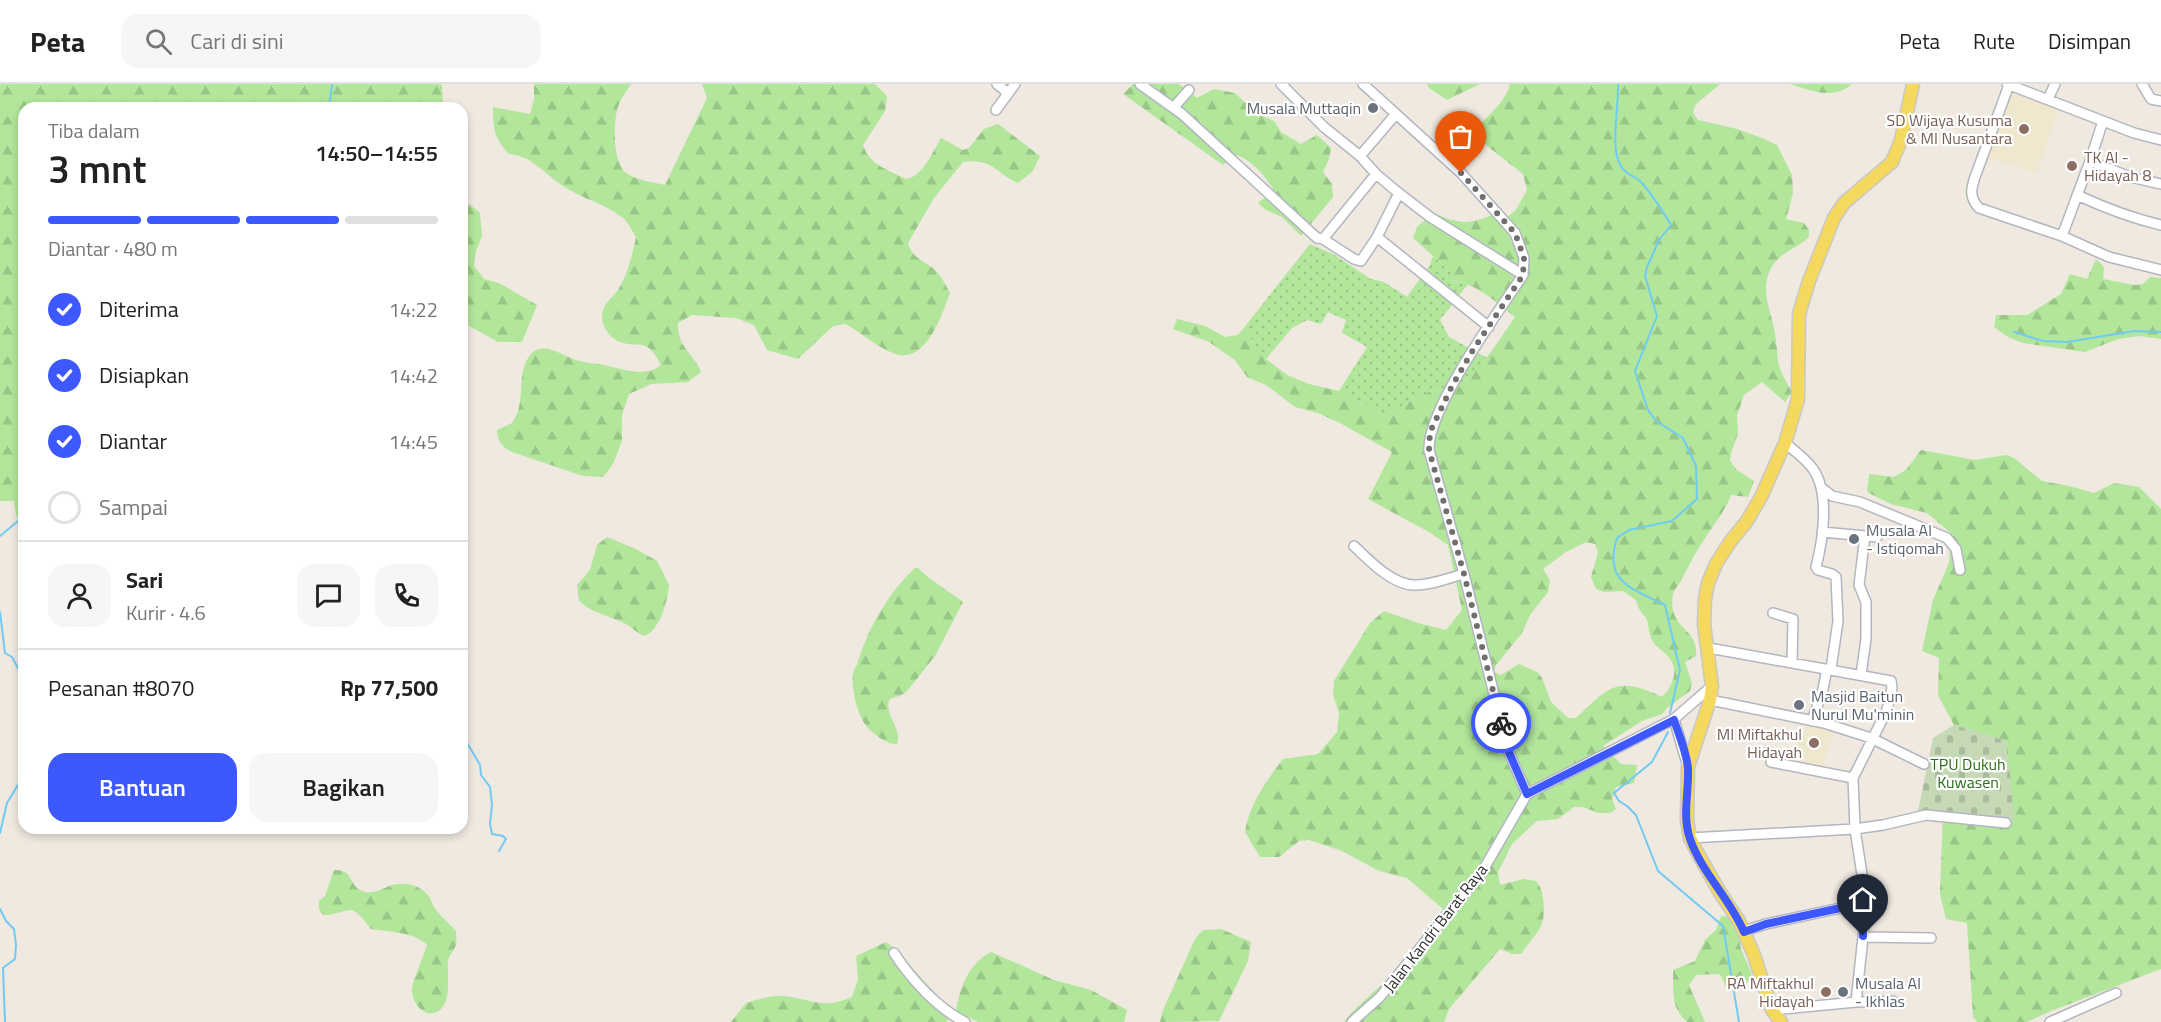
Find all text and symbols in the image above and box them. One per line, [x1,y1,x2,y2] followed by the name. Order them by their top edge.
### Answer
[121,14,541,68] search box
[30,20,85,63] text: Peta
[190,24,284,58] text: Cari di sini
[142,25,175,58] icon: search
[1899,25,1940,57] text: Peta
[1973,25,2015,57] text: Rute
[2048,25,2131,57] text: Disimpan
[1247,96,1361,120] place label: Musala Muttaqin
[1366,101,1380,115] marker: Musala Muttaqin
[1887,108,2012,150] place label: SD Wijaya Kusuma & MI Nusantara
[1435,111,1486,173] pin
[48,115,140,146] text: Tiba dalam
[1444,120,1477,153] icon: bag
[2017,122,2031,136] marker: SD Wijaya Kusuma & MI Nusantara
[315,136,438,170] text: 14:50–14:55
[48,139,146,198] text: 3 mnt
[2084,145,2151,187] place label: TK Al - Hidayah 8
[2065,159,2079,173] marker: TK Al - Hidayah 8
[48,233,178,264] text: Diantar · 480 m
[99,292,179,326] text: Diterima
[48,293,81,326] icon: check
[389,294,438,325] text: 14:22
[99,358,189,392] text: Disiapkan
[48,359,81,392] icon: check
[389,360,438,391] text: 14:42
[99,424,167,458] text: Diantar
[48,425,81,458] icon: check
[389,426,438,457] text: 14:45
[99,490,168,524] text: Sampai
[1866,518,1944,560] place label: Musala Al - Istiqomah
[1847,532,1861,546] marker: Musala Al - Istiqomah
[126,563,163,597] text: Sari
[48,564,111,627] button: person
[297,564,360,627] button: chat
[375,564,438,627] button: phone
[126,597,206,628] text: Kurir · 4.6
[48,671,194,705] text: Pesanan #8070
[340,671,438,705] text: Rp 77,500
[1811,684,1914,726] place label: Masjid Baitun Nurul Mu'minin
[1471,693,1531,753] courier
[1792,698,1806,712] marker: Masjid Baitun Nurul Mu'minin
[1485,707,1518,740] icon: bike
[1717,722,1802,764] place label: MI Miftakhul Hidayah
[1807,736,1821,750] marker: MI Miftakhul Hidayah
[1930,752,2006,794] park label: TPU Dukuh Kuwasen
[48,753,237,822] button: Bantuan
[249,753,438,822] button: Bagikan
[1377,859,1493,997] street label: Jalan Kandri Barat Raya
[1837,874,1888,936] pin
[1846,883,1879,916] icon: home
[1727,971,1814,1013] place label: RA Miftakhul Hidayah
[1855,971,1921,1013] place label: Musala Al - Ikhlas
[1819,985,1833,999] marker: RA Miftakhul Hidayah
[1836,985,1850,999] marker: Musala Al - Ikhlas

